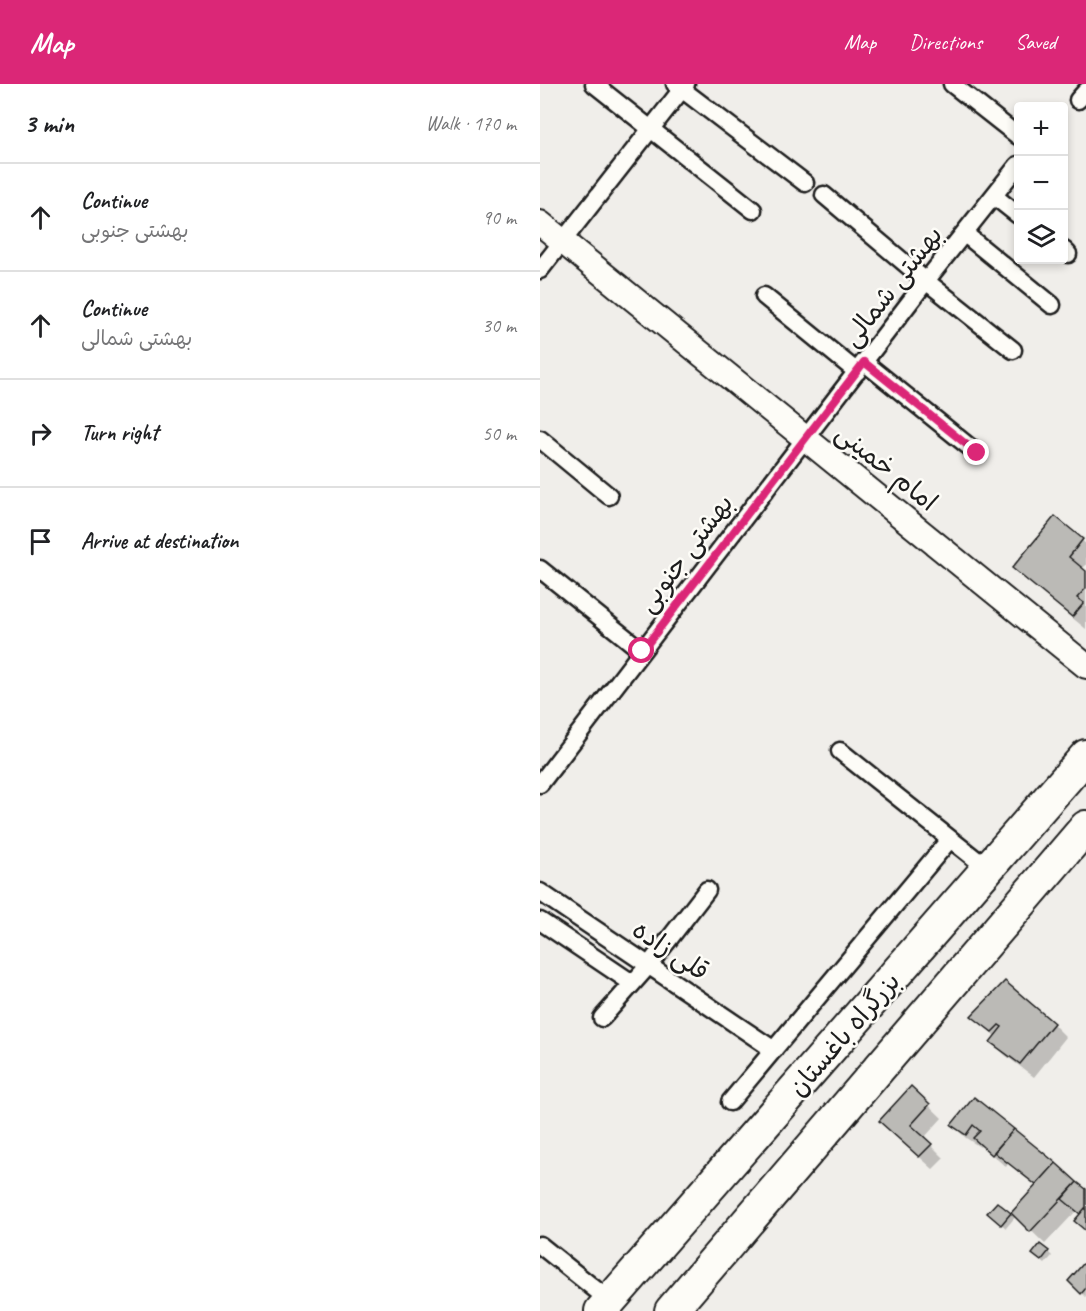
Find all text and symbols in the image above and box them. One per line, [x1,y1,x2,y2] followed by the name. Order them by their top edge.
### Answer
[30,25,73,60] text: Map
[844,29,876,55] text: Map
[909,29,982,55] text: Directions
[1015,29,1056,55] text: Saved
[1014,102,1068,264] map controls
[1014,102,1068,156] button: +
[24,107,74,140] text: 3 min
[426,111,516,136] text: Walk · 170 m
[1014,156,1068,210] button: −
[81,187,147,215] text: Continue
[24,201,57,234] icon: ahead
[482,205,516,230] text: 90 m
[1014,210,1068,264] button: layers
[81,218,188,243] text: بهشتی جنوبی
[835,219,950,354] street label: بهشتی شمالی
[81,295,147,323] text: Continue
[24,309,57,342] icon: ahead
[482,313,516,338] text: 30 m
[81,326,192,351] text: بهشتی شمالی
[827,416,944,521] street label: امام خمینی
[24,417,57,450] icon: right
[81,419,158,447] text: Turn right
[482,421,516,446] text: 50 m
[963,439,989,465] route end
[630,488,741,619] street label: بهشتی جنوبی
[24,525,57,558] icon: arrive
[81,527,238,555] text: Arrive at destination
[628,637,654,663] route start
[626,913,715,988] street label: قلی زاده
[781,965,907,1103] street label: بزرگراه باغستان

